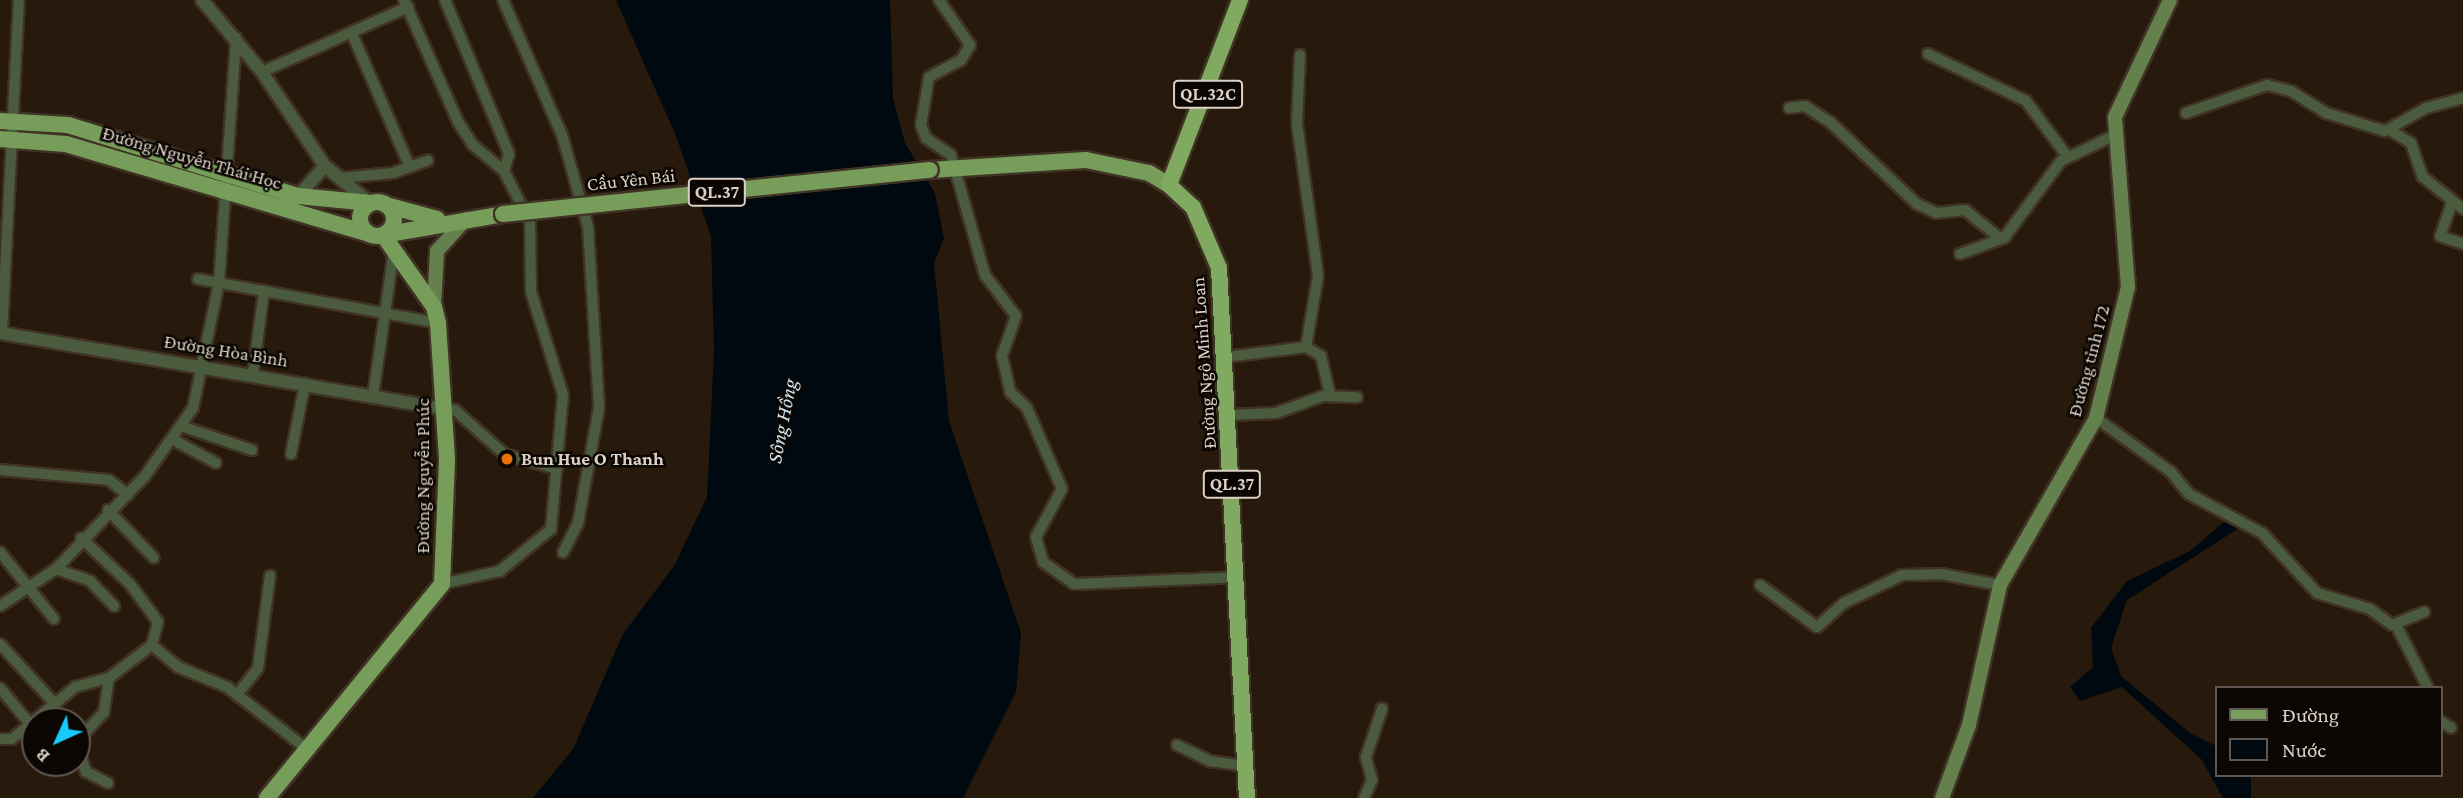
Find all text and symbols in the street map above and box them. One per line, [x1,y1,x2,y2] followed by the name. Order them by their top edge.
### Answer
[1173,80,1243,108] road number: QL.32C
[100,122,284,194] street label: Đường Nguyễn Thái Học
[586,164,676,196] street label: Cầu Yên Bái
[687,177,747,206] road number: QL.37
[1187,276,1221,450] street label: Đường Ngô Minh Loan
[2063,303,2115,419] street label: Đường tỉnh 172
[162,330,290,372] street label: Đường Hòa Bình
[761,377,803,465] water label: Sông Hồng
[412,398,434,554] street label: Đường Nguyễn Phúc
[521,448,664,470] place label: Bun Hue O Thanh
[499,451,515,467] marker: Bun Hue O Thanh
[1202,470,1262,498] road number: QL.37
[2214,686,2442,777] legend
[2282,703,2339,727] text: Đường
[21,707,91,777] north arrow
[2282,738,2326,762] text: Nước
[31,744,54,767] text: B

